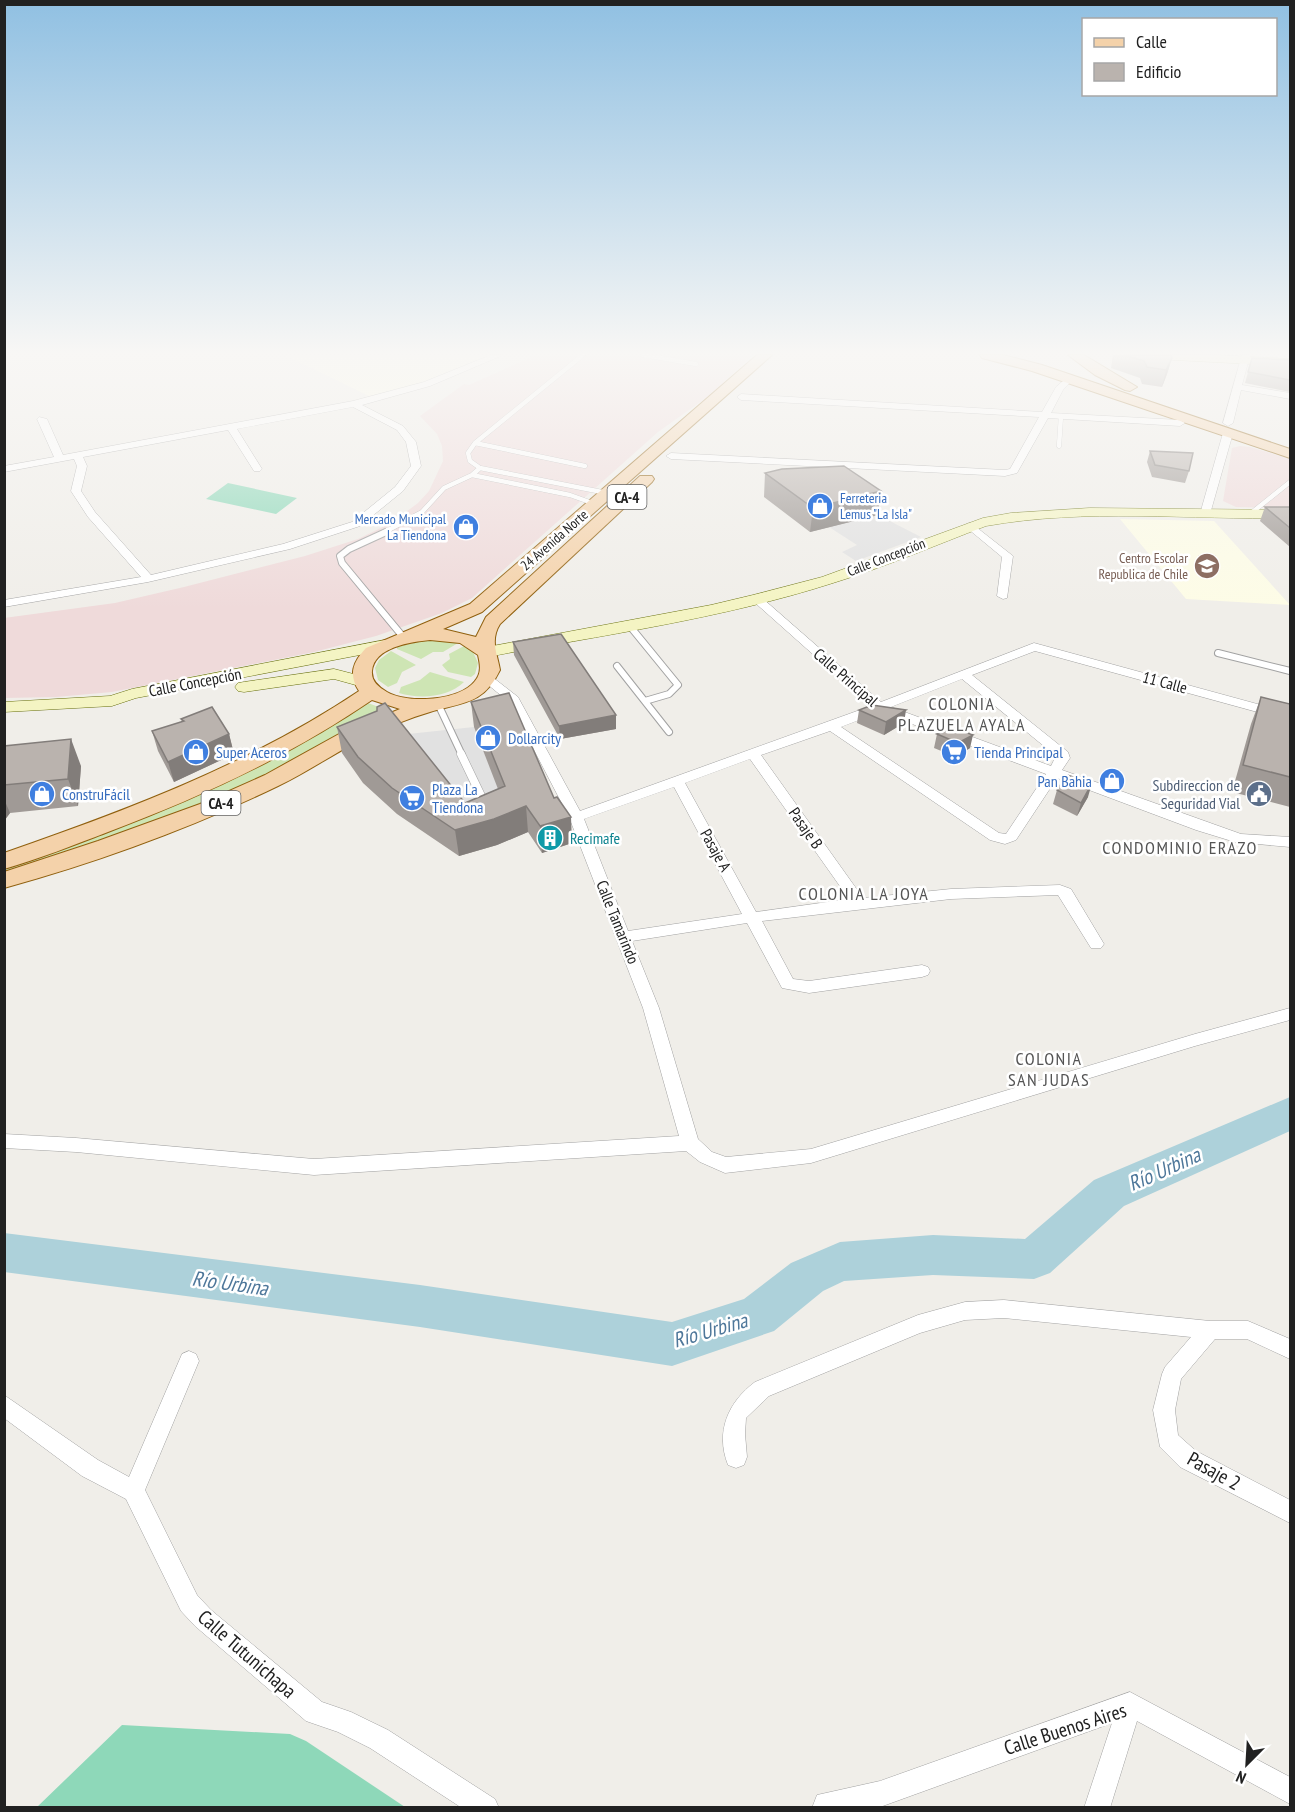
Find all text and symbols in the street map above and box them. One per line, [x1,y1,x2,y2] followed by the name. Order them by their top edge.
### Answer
[1082,18,1277,96] legend
[1136,30,1167,53] text: Calle
[1136,60,1182,83] text: Edificio
[608,485,646,509] road number: CA-4
[840,489,912,523] place label: Ferreteria Lemus "La Isla"
[805,491,835,521] shop icon: Ferreteria Lemus "La Isla"
[517,506,592,574] street label: 24 Avenida Norte
[355,510,447,544] place label: Mercado Municipal La Tiendona
[451,512,481,542] shop icon: Mercado Municipal La Tiendona
[844,534,928,580] street label: Calle Concepción
[1098,549,1188,583] place label: Centro Escolar Republica de Chile
[1192,551,1222,581] school or university icon: Centro Escolar Republica de Chile
[810,644,883,711] street label: Calle Principal
[147,663,243,701] street label: Calle Concepción
[1140,666,1190,698] street label: 11 Calle
[898,692,1026,736] district label: COLONIA PLAZUELA AYALA
[473,723,503,753] shop icon: Dollarcity
[508,728,561,748] place label: Dollarcity
[181,737,211,767] shop icon: Super Aceros
[939,737,969,767] supermarket icon: Tienda Principal
[216,742,287,762] place label: Super Aceros
[974,742,1063,762] place label: Tienda Principal
[1097,766,1127,796] shop icon: Pan Bahia
[1038,771,1092,791] place label: Pan Bahia
[1153,775,1240,813] place label: Subdireccion de Seguridad Vial
[27,779,57,809] shop icon: ConstruFácil
[432,779,484,817] place label: Plaza La Tiendona
[1244,779,1274,809] public building icon: Subdireccion de Seguridad Vial
[397,783,427,813] supermarket icon: Plaza La Tiendona
[62,784,130,804] place label: ConstruFácil
[202,791,240,815] road number: CA-4
[785,803,827,853] street label: Pasaje B
[535,823,565,853] building icon: Recimafe
[696,825,736,875] street label: Pasaje A
[570,828,620,848] place label: Recimafe
[1102,836,1258,859] district label: CONDOMINIO ERAZO
[592,877,644,967] street label: Calle Tamarindo
[799,882,929,905] district label: COLONIA LA JOYA
[1008,1047,1090,1091] district label: COLONIA SAN JUDAS
[1124,1141,1206,1197] water label: Río Urbina
[190,1264,271,1302] water label: Río Urbina
[670,1306,752,1353] water label: Río Urbina
[1183,1446,1245,1496] street label: Pasaje 2
[192,1604,302,1704] street label: Calle Tutunichapa
[1000,1697,1130,1761] street label: Calle Buenos Aires
[1217,1734,1277,1794] north arrow
[1233,1767,1249,1789] text: N

